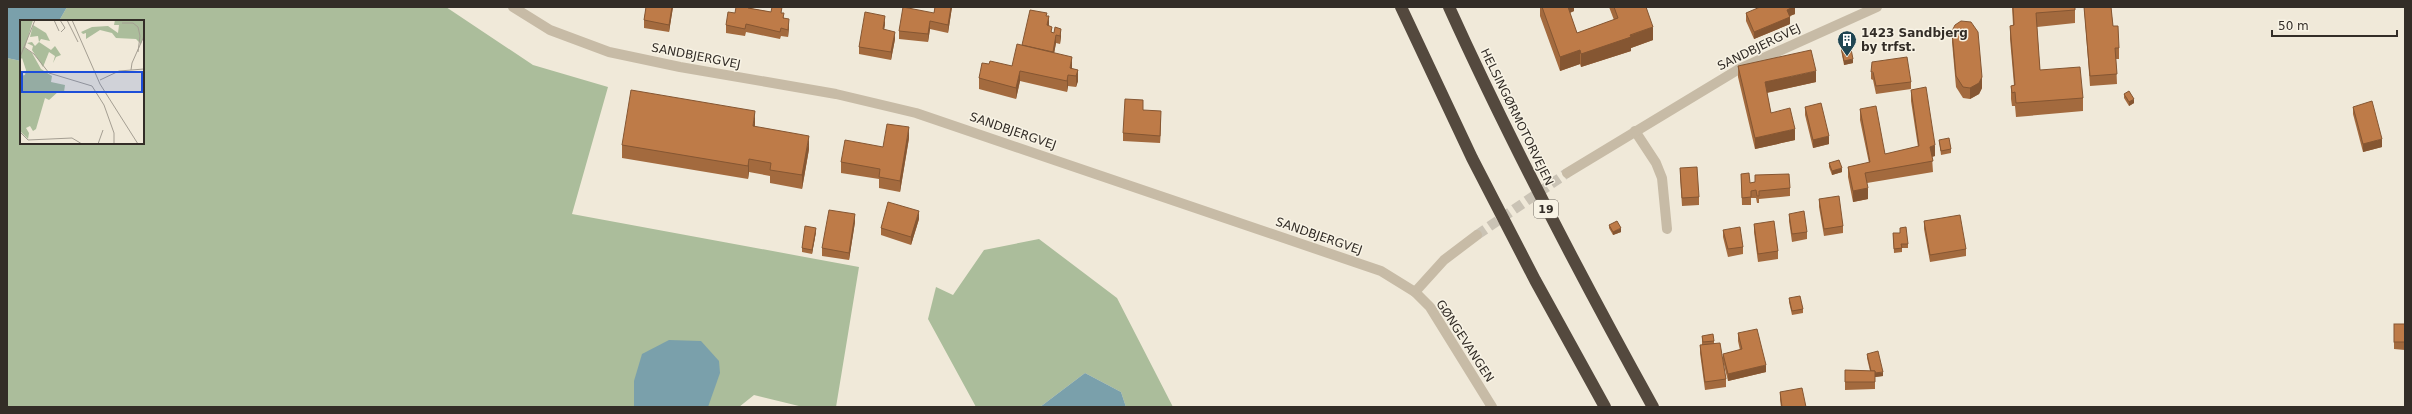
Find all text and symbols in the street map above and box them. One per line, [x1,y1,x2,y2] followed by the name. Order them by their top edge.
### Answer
[2272,12,2397,38] scale bar
[2278,19,2309,33] text: 50 m
[20,20,144,144] inset map
[1715,21,1803,73] street label: SANDBJERGVEJ
[1861,26,1968,54] place label: 1423 Sandbjerg by trfst.
[1836,29,1858,57] building icon: 1423 Sandbjerg by trfst.
[650,40,742,72] street label: SANDBJERGVEJ
[1478,46,1556,188] street label: HELSINGØRMOTORVEJEN
[968,110,1058,152] street label: SANDBJERGVEJ
[1534,200,1558,218] road number: 19
[1274,215,1364,257] street label: SANDBJERGVEJ
[1433,297,1497,385] street label: GØNGEVANGEN

